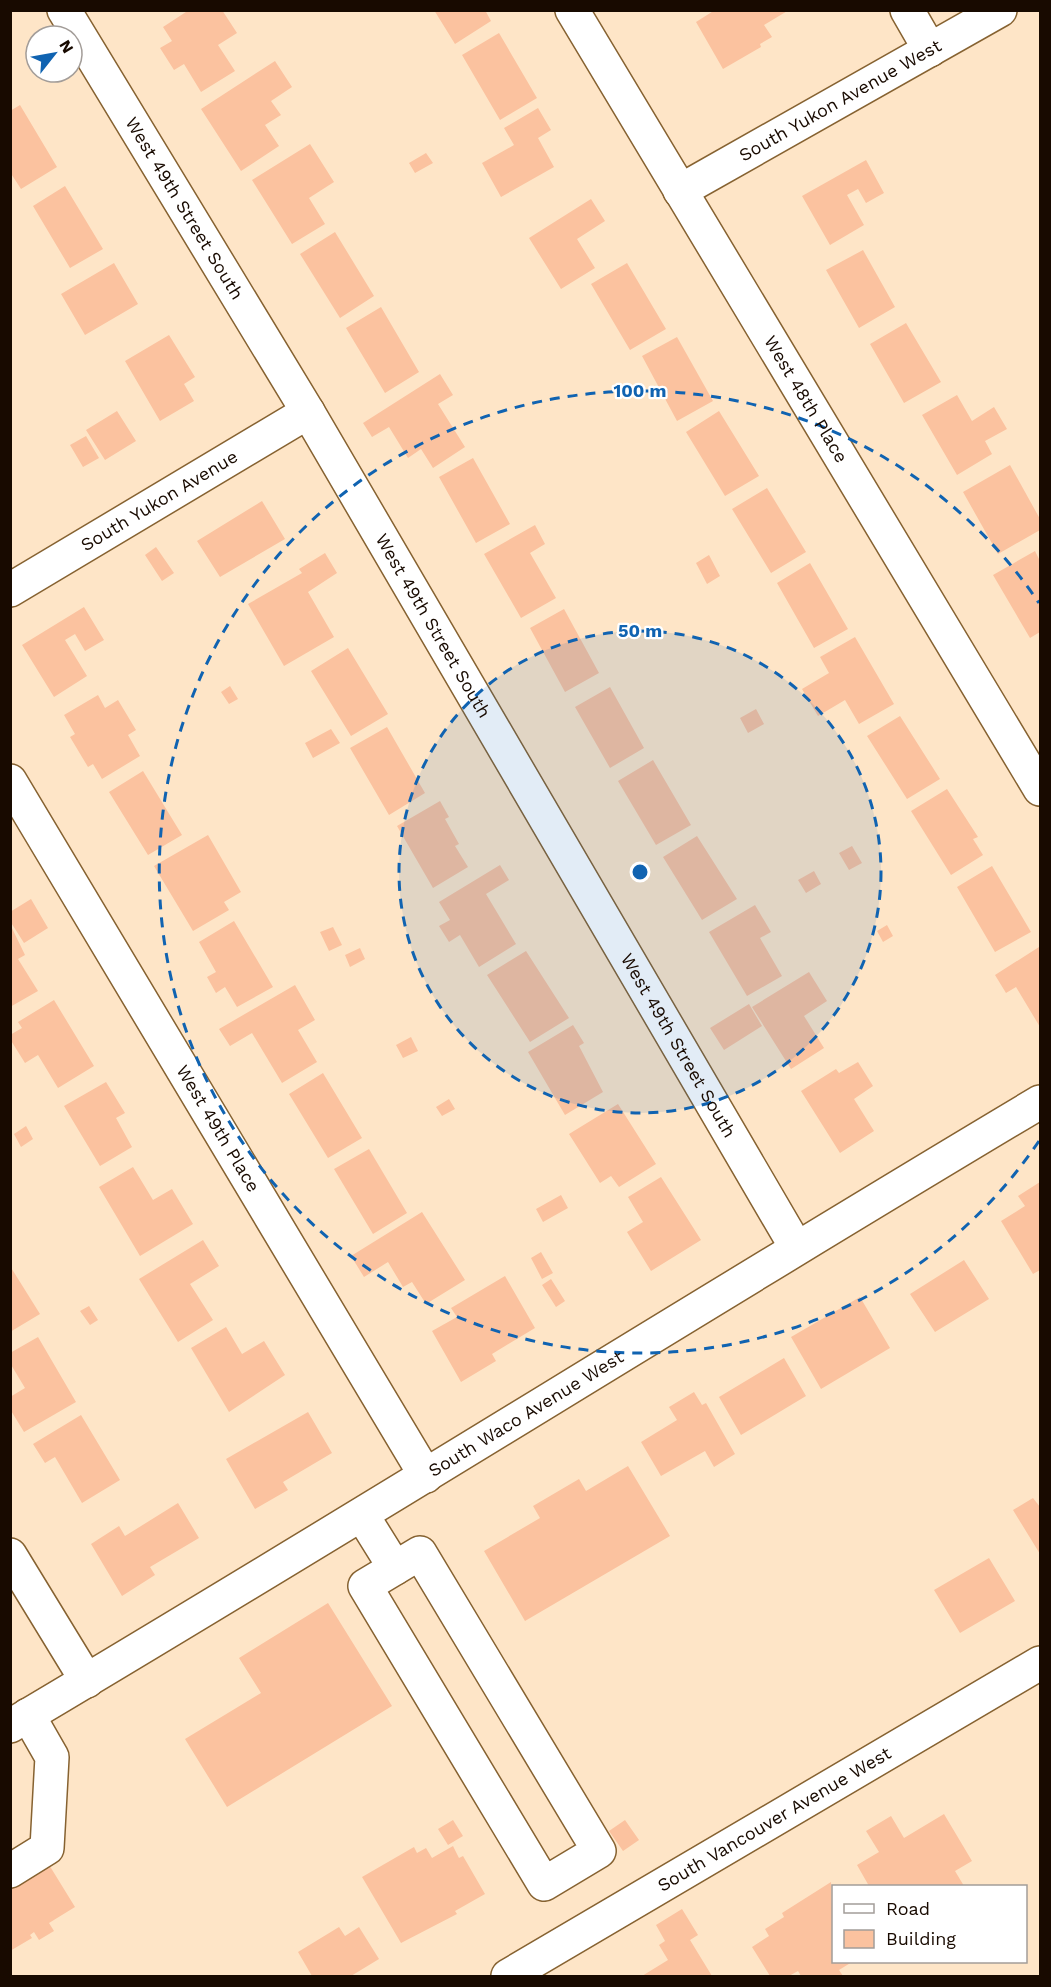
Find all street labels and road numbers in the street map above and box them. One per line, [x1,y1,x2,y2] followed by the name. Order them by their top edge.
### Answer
[735,34,945,165] street label: South Yukon Avenue West
[121,113,248,303] street label: West 49th Street South
[760,332,852,466] street label: West 48th Place
[77,445,241,555] street label: South Yukon Avenue
[371,530,495,721] street label: West 49th Street South
[617,949,741,1141] street label: West 49th Street South
[172,1061,265,1196] street label: West 49th Place
[424,1346,627,1481] street label: South Waco Avenue West
[654,1742,895,1896] street label: South Vancouver Avenue West

